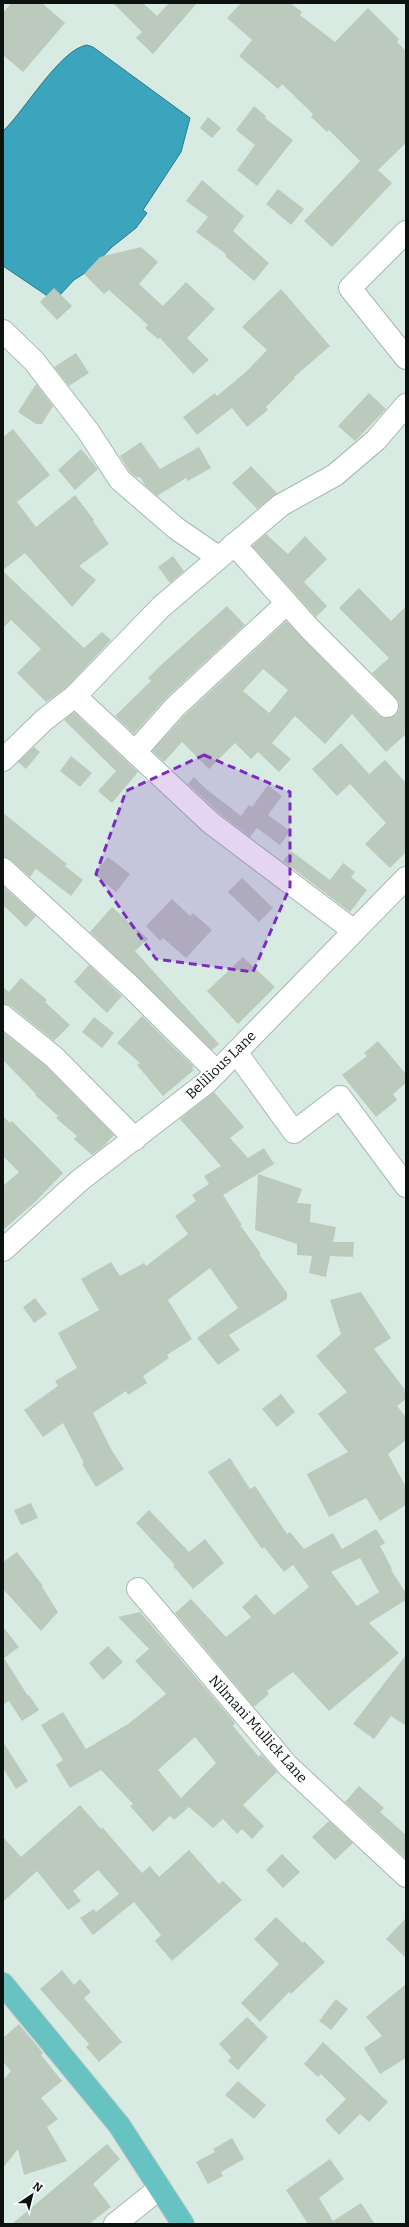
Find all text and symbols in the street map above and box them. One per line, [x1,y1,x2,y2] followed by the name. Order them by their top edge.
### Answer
[182,1027,260,1103] street label: Belilious Lane
[205,1672,311,1786] street label: Nilmani Mullick Lane
[12,2175,52,2215] north arrow
[30,2179,45,2195] text: N

